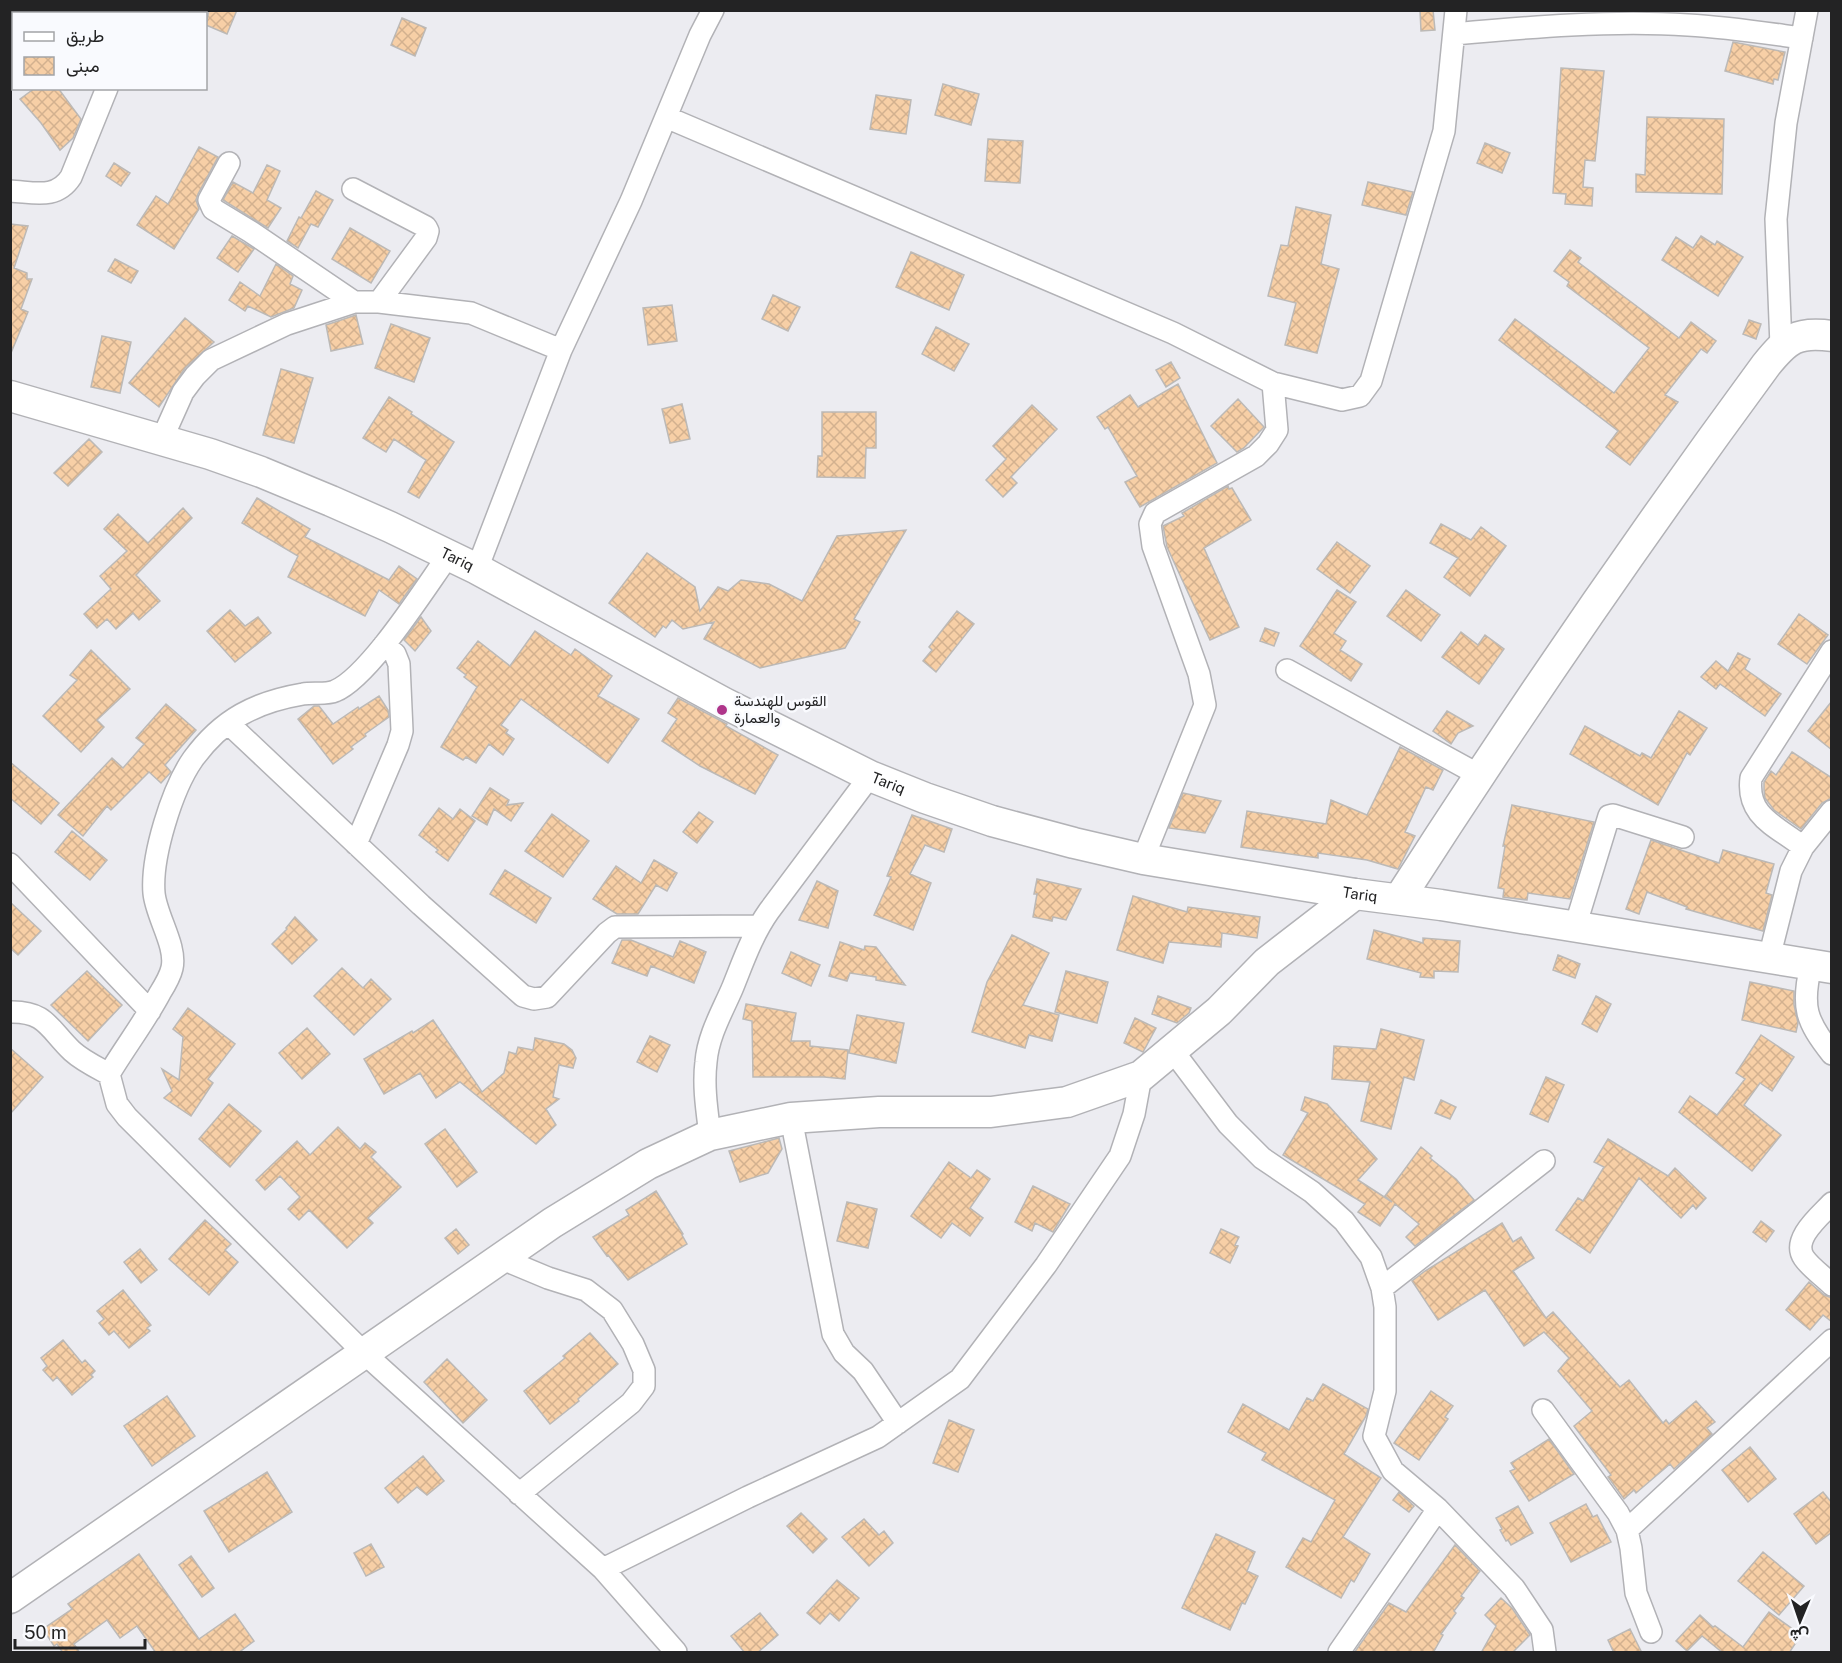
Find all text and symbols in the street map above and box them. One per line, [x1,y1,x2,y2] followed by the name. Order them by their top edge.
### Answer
[12,12,207,90] legend
[66,25,104,47] text: طريق
[66,55,100,77] text: مبنى
[438,544,477,574] street label: Tariq
[734,692,827,727] place label: القوس للهندسة والعمارة
[715,703,729,717] marker: القوس للهندسة والعمارة
[869,768,908,797] street label: Tariq
[1341,883,1378,905] street label: Tariq
[1770,1591,1830,1651] north arrow
[15,1612,146,1650] scale bar
[24,1622,67,1643] text: 50 m
[1790,1626,1809,1645] text: ش

